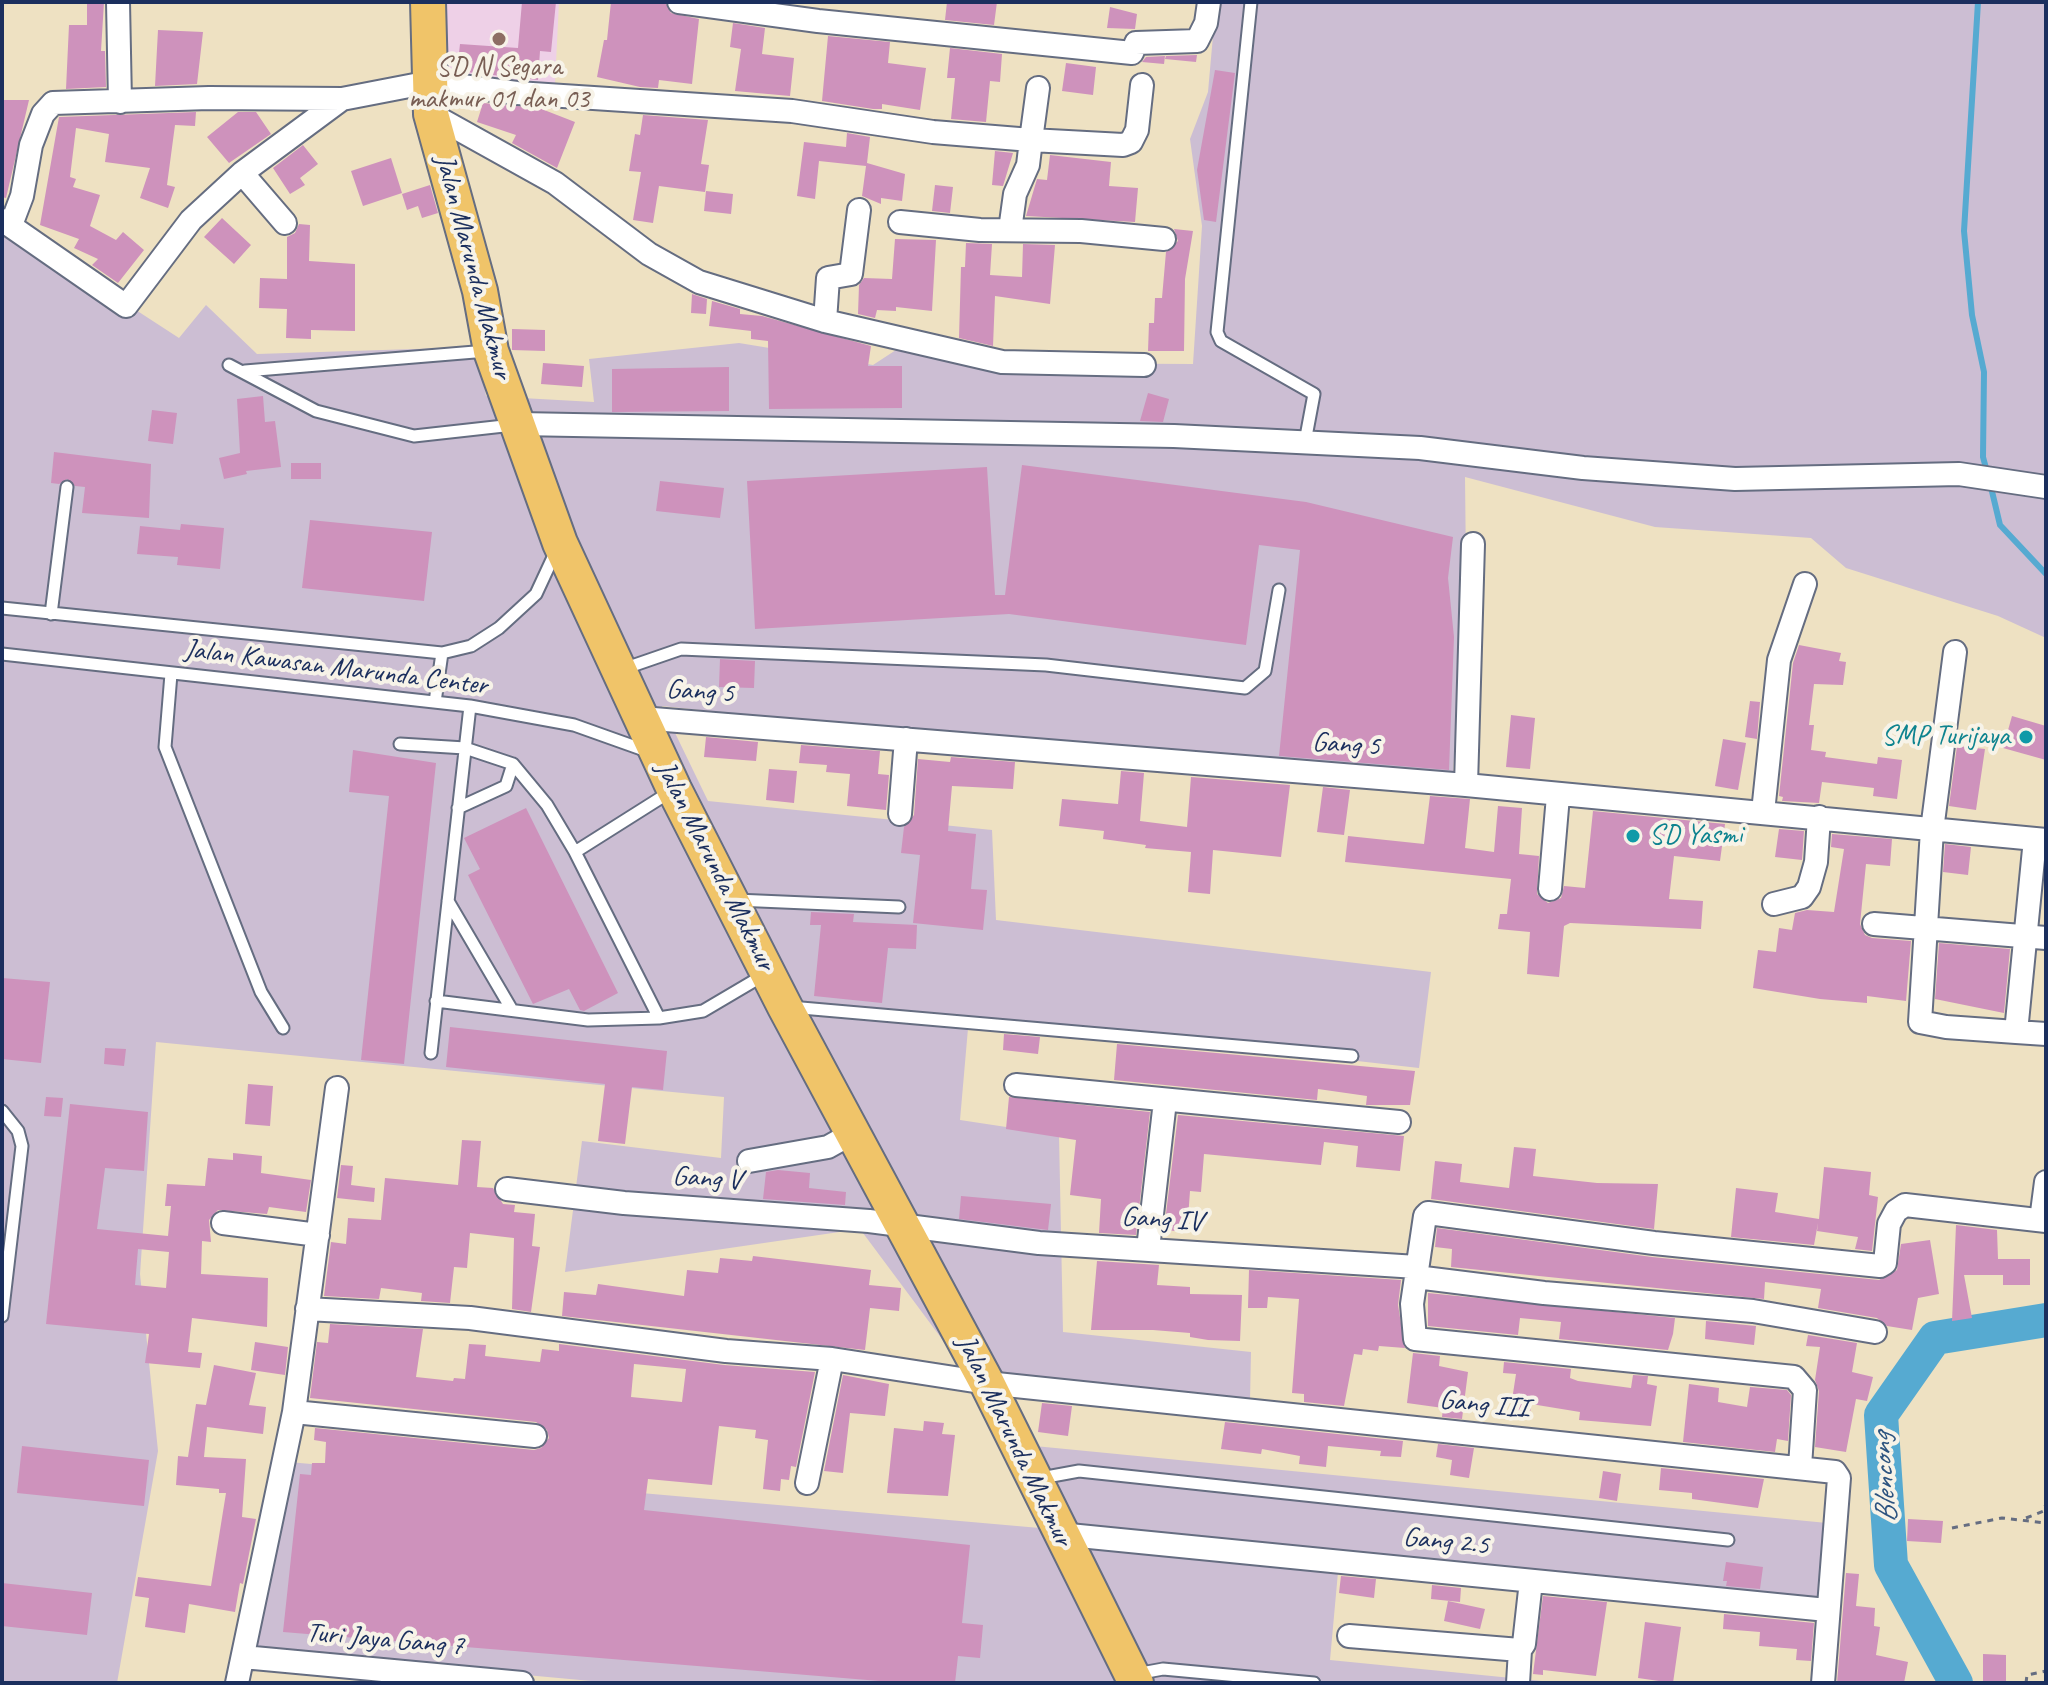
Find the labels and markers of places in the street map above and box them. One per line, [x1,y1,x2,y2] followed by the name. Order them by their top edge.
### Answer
[490,30,508,48] marker: SD N Segara makmur 01 dan 03
[409,51,589,117] place label: SD N Segara makmur 01 dan 03
[1882,720,2010,754] place label: SMP Turijaya
[2017,728,2035,746] marker: SMP Turijaya
[1649,819,1742,853] place label: SD Yasmi
[1624,827,1642,845] marker: SD Yasmi

